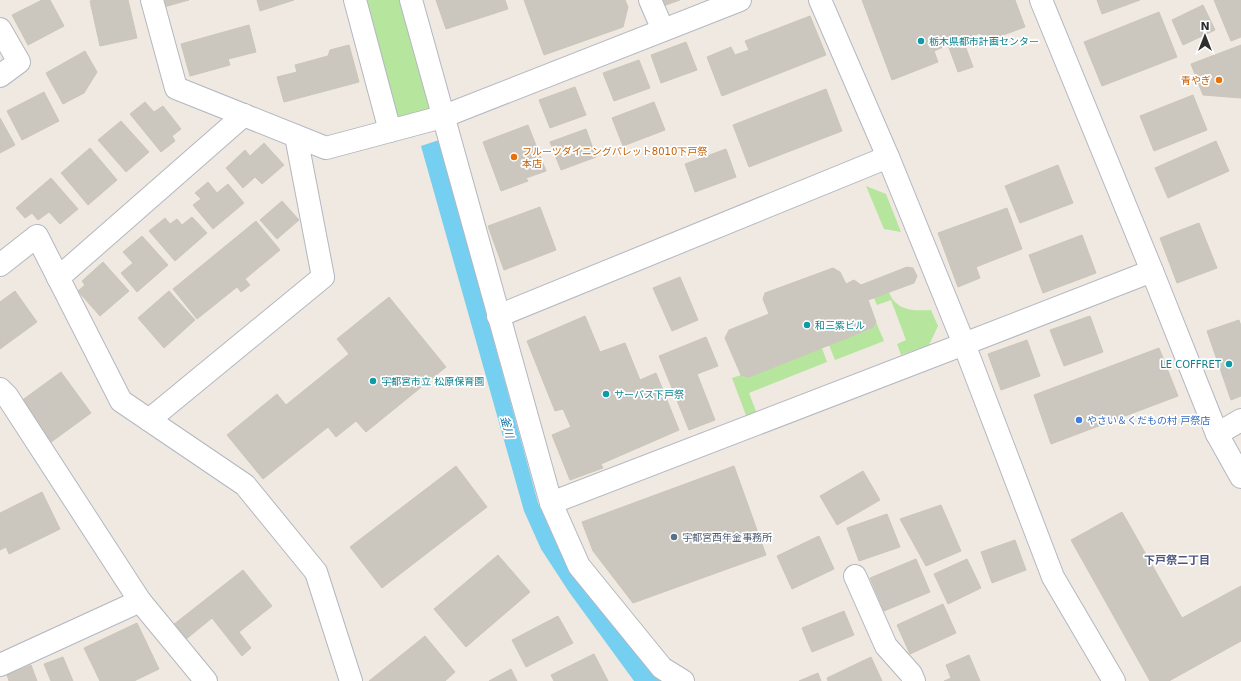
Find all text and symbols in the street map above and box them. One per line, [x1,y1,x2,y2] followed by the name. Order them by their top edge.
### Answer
[1185,16,1225,56] north arrow
[1200,20,1210,33] text: N
[916,36,926,46] marker: 栃木県都市計画センター
[929,36,1039,47] place label: 栃木県都市計画センター
[1181,75,1211,86] place label: 青やぎ
[1214,75,1224,85] marker: 青やぎ
[522,146,707,169] place label: フルーツダイニングパレット8010下戸祭 本店
[509,152,519,162] marker: フルーツダイニングパレット8010下戸祭 本店
[802,320,812,330] marker: 和三紫ビル
[815,320,865,331] place label: 和三紫ビル
[1160,359,1222,370] place label: LE COFFRET
[1224,359,1234,369] marker: LE COFFRET
[368,376,378,386] marker: 宇都宮市立 松原保育園
[381,376,484,387] place label: 宇都宮市立 松原保育園
[601,389,611,399] marker: サーパス下戸祭
[614,389,684,400] place label: サーパス下戸祭
[498,415,516,440] water label: 釜川
[1074,415,1084,425] marker: やさい＆くだもの村 戸祭店
[1087,415,1210,426] place label: やさい＆くだもの村 戸祭店
[669,532,679,542] marker: 宇都宮西年金事務所
[682,532,772,543] place label: 宇都宮西年金事務所
[1144,554,1210,567] district label: 下戸祭二丁目

